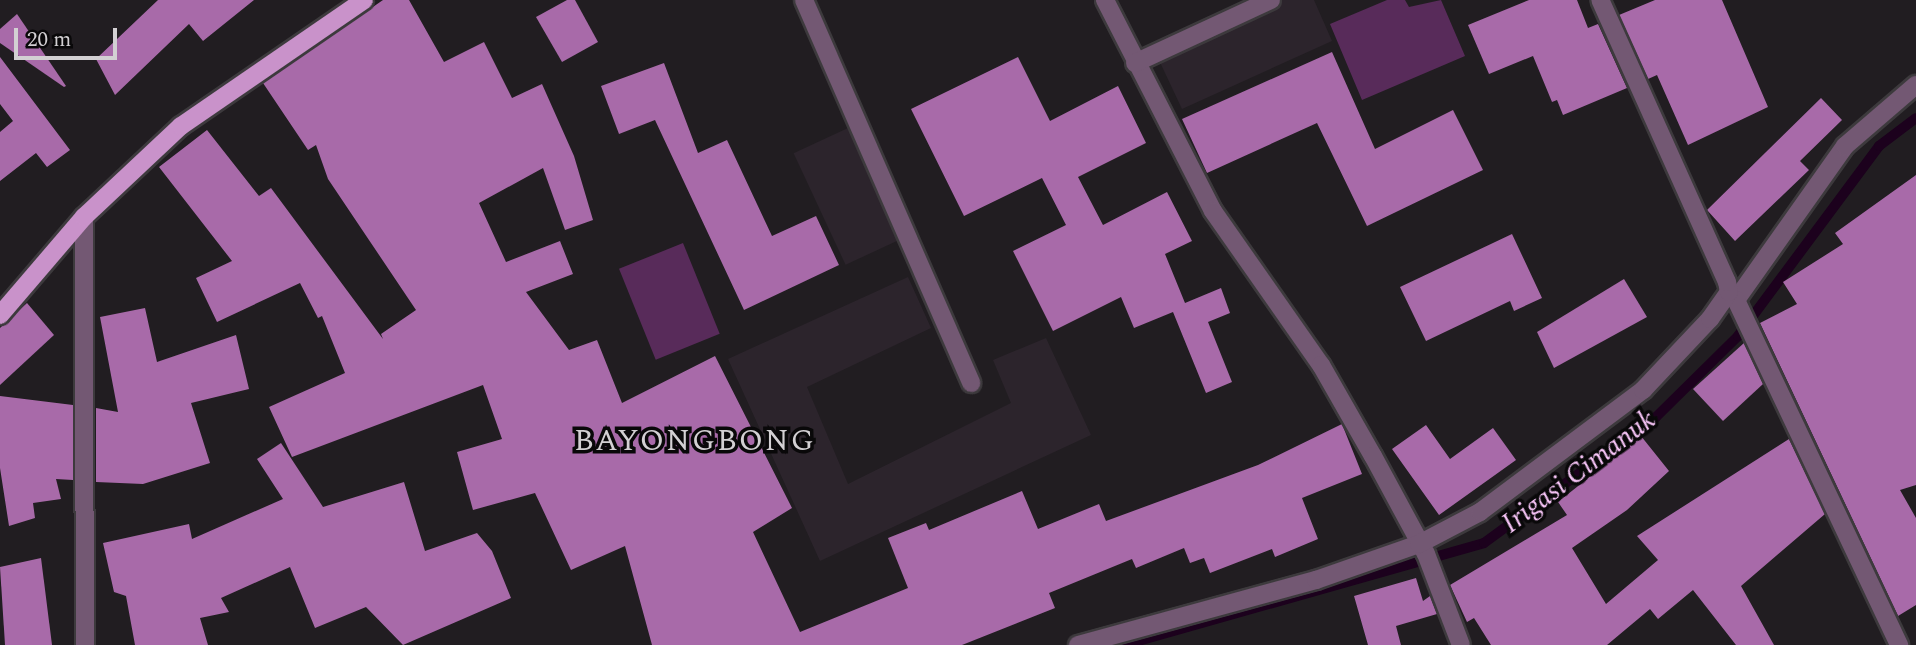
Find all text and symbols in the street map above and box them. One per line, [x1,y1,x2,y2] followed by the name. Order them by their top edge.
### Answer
[18,14,121,58] scale bar
[27,24,71,56] text: 20 m
[1496,403,1662,541] water label: Irigasi Cimanuk
[575,423,815,459] district label: BAYONGBONG

